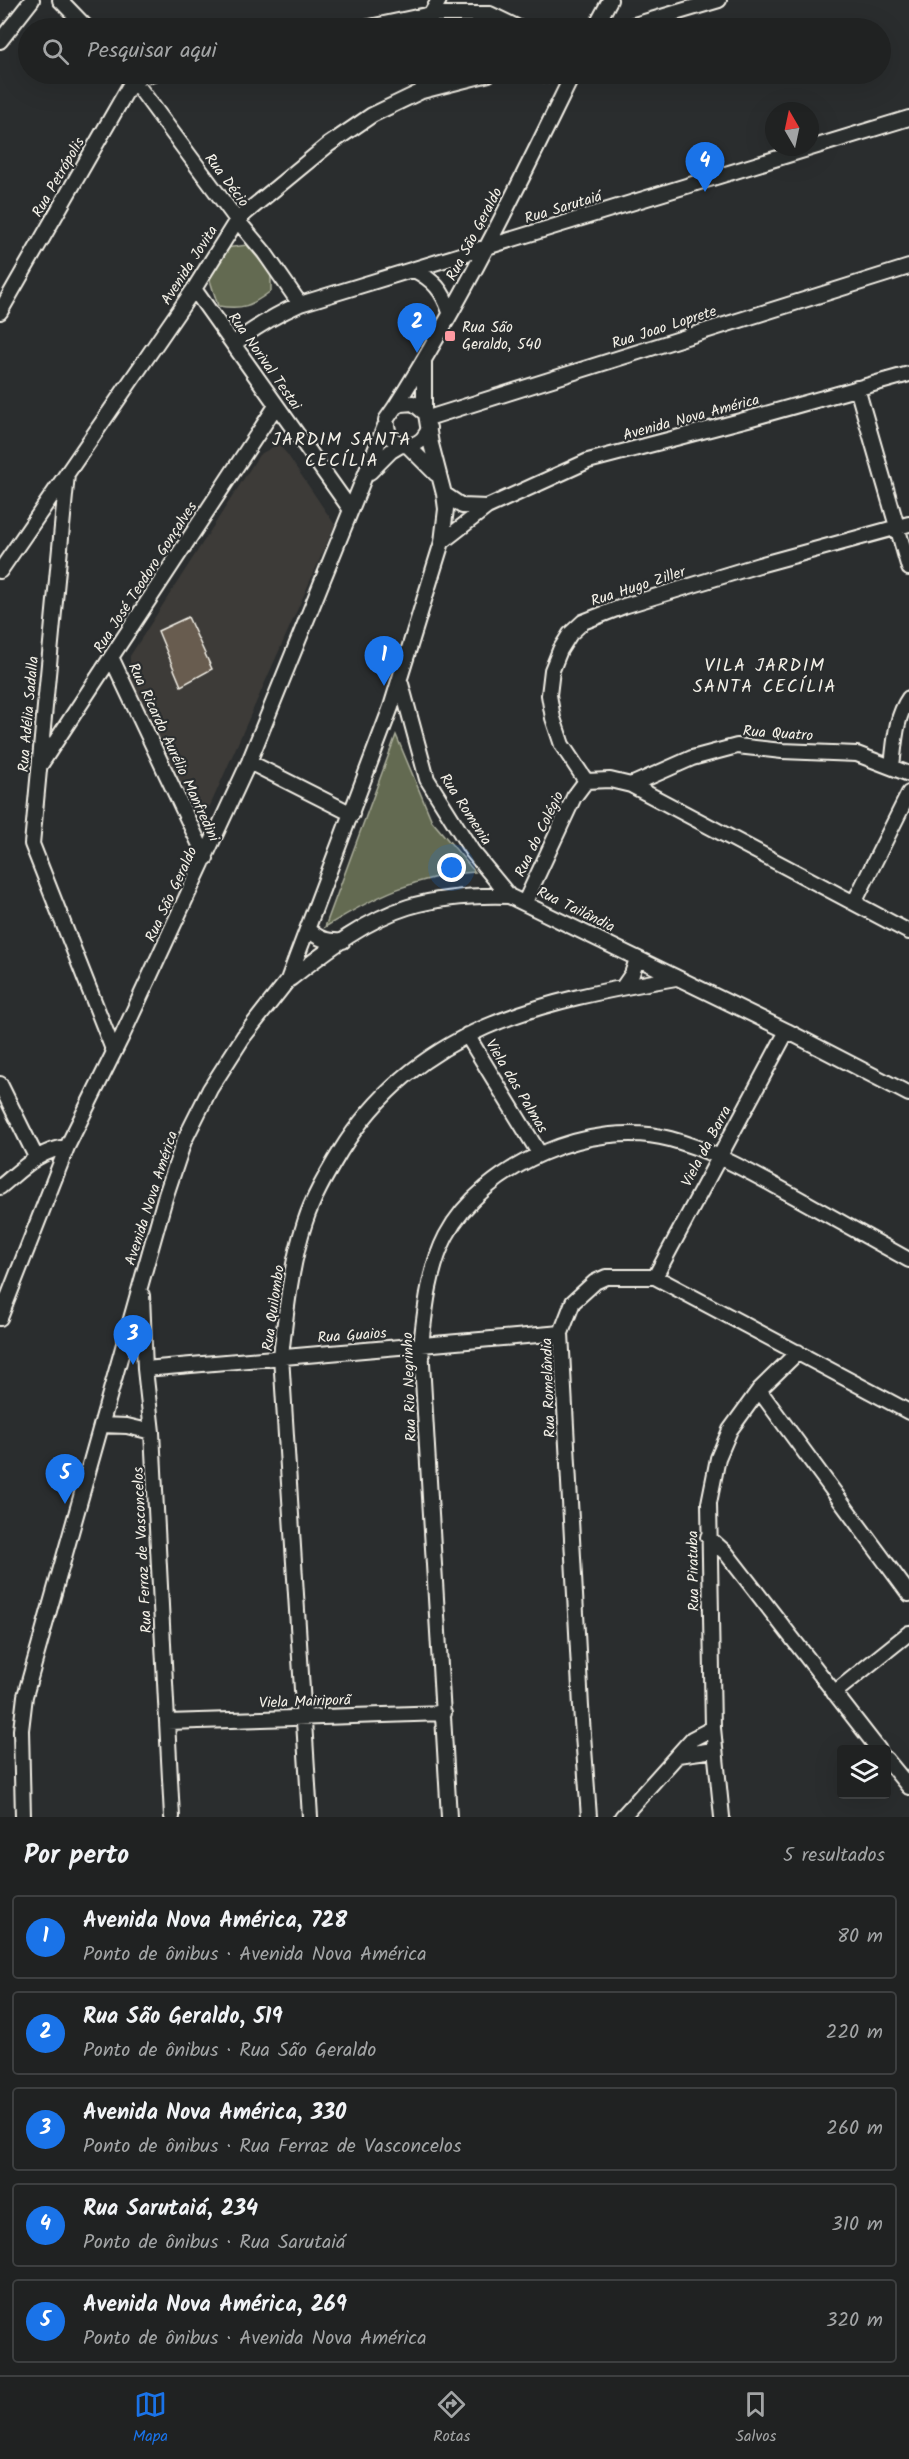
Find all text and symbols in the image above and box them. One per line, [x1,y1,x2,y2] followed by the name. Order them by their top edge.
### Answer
[18,18,891,84] search box
[87,34,217,69] text: Pesquisar aqui
[39,35,72,68] icon: search
[765,102,819,156] north arrow
[26,132,92,222] street label: Rua Petrópolis
[686,142,724,192] pin: 4
[198,148,255,213] street label: Rua Décio
[440,183,510,285] street label: Rua São Geraldo
[522,184,607,231] street label: Rua Sarutaiá
[155,221,225,310] street label: Avenida Jovita
[609,300,720,356] street label: Rua Joao Loprete
[398,304,436,353] pin: 2
[221,308,308,417] street label: Rua Norival Testai
[462,316,542,357] place label: Rua São Geraldo, 540
[443,329,457,343] marker: Rua São Geraldo, 540
[620,388,762,448] street label: Avenida Nova América
[272,426,412,476] district label: JARDIM SANTA CECÍLIA
[88,497,204,658] street label: Rua José Teodoro Gonçalves
[588,560,690,614] street label: Rua Hugo Ziller
[364,636,404,686] pin: 1
[693,652,837,702] district label: VILA JARDIM SANTA CECÍLIA
[12,655,46,773] street label: Rua Adélia Sadalla
[121,659,226,847] street label: Rua Ricardo Aurélio Manfredini
[742,720,814,748] street label: Rua Quatro
[433,769,498,850] street label: Rua Romenia
[509,787,571,881] street label: Rua do Colégio
[139,843,205,946] street label: Rua São Geraldo
[437,853,466,882] your location
[532,881,619,939] street label: Rua Tailândia
[479,1035,554,1139] street label: Viela das Palmas
[675,1101,738,1191] street label: Viela da Barra
[119,1128,185,1269] street label: Avenida Nova América
[256,1263,292,1353] street label: Rua Quilombo
[114,1316,152,1365] pin: 3
[317,1322,388,1350] street label: Rua Guaios
[396,1332,424,1442] street label: Rua Rio Negrinho
[535,1338,563,1438] street label: Rua Romelândia
[46,1454,84,1504] pin: 5
[127,1466,159,1634] street label: Rua Ferraz de Vasconcelos
[681,1530,707,1612] street label: Rua Piratuba
[259,1688,353,1716] street label: Viela Mairiporã
[837,1745,891,1799] map controls
[837,1745,891,1799] button: layers
[24,1835,129,1877] text: Por perto
[783,1840,885,1872] text: 5 resultados
[83,1904,347,1939] text: Avenida Nova América, 728
[42,1921,49,1953] text: 1
[837,1921,883,1953] text: 80 m
[83,1939,427,1971] text: Ponto de ônibus · Avenida Nova América
[83,2000,283,2035] text: Rua São Geraldo, 519
[40,2017,51,2049] text: 2
[826,2017,883,2049] text: 220 m
[83,2035,376,2067] text: Ponto de ônibus · Rua São Geraldo
[83,2096,346,2131] text: Avenida Nova América, 330
[40,2113,51,2145] text: 3
[826,2113,883,2145] text: 260 m
[83,2131,461,2163] text: Ponto de ônibus · Rua Ferraz de Vasconcelos
[83,2192,258,2227] text: Rua Sarutaiá, 234
[40,2209,51,2241] text: 4
[831,2209,883,2241] text: 310 m
[83,2227,346,2259] text: Ponto de ônibus · Rua Sarutaiá
[83,2288,347,2323] text: Avenida Nova América, 269
[40,2305,51,2337] text: 5
[826,2305,883,2337] text: 320 m
[83,2323,427,2355] text: Ponto de ônibus · Avenida Nova América
[133,2388,168,2449] tab: Mapa
[433,2388,470,2449] tab: Rotas
[736,2388,776,2449] tab: Salvos

